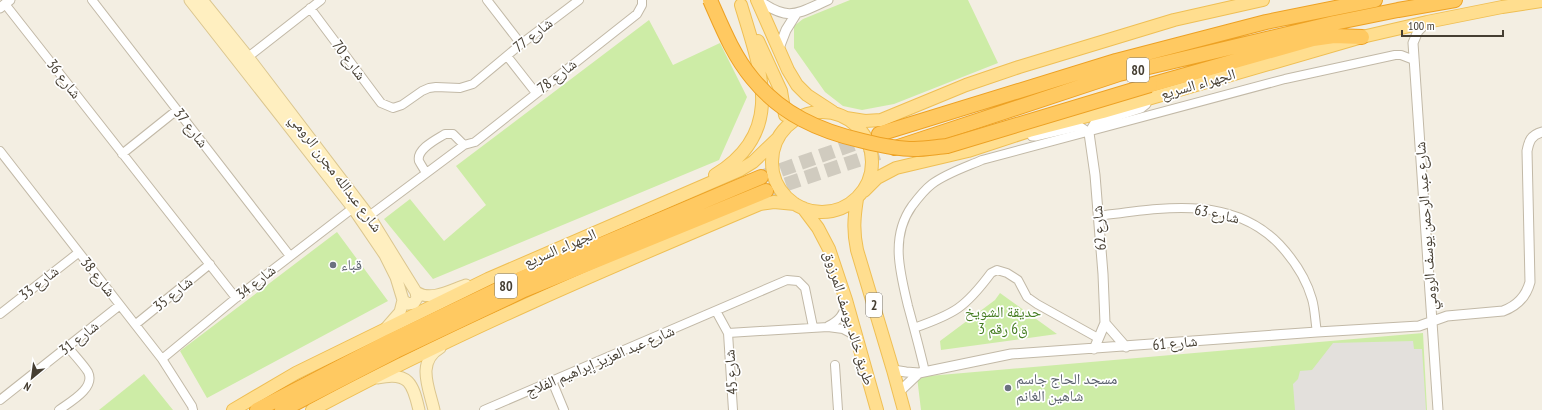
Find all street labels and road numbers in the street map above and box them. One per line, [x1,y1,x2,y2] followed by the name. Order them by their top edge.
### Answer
[509,13,557,57] street label: شارع 77
[327,36,371,84] street label: شارع 70
[533,54,581,98] street label: شارع 78
[42,55,86,103] street label: شارع 36
[1127,58,1149,82] road number: 80
[1158,64,1238,104] street label: الجهراء السريع
[169,104,213,152] street label: شارع 37
[284,110,387,237] street label: شارع عبدالله مجرن الرومي
[1410,141,1444,311] street label: شارع عبد الرحمن يوسف الرومي
[1193,200,1241,229] street label: شارع 63
[1087,204,1111,251] street label: شارع 62
[521,224,599,272] street label: الجهراء السريع
[819,248,879,388] street label: طريق خالد يوسف المرزوق
[76,253,120,301] street label: شارع 38
[232,260,280,304] street label: شارع 34
[15,261,63,305] street label: شارع 33
[149,272,197,316] street label: شارع 35
[495,274,517,298] road number: 80
[866,293,882,317] road number: 2
[55,316,103,360] street label: شارع 31
[522,320,678,401] street label: شارع عبد العزيز إبراهيم الفلاج
[1152,331,1199,355] street label: شارع 61
[719,349,743,395] street label: شارع 45

